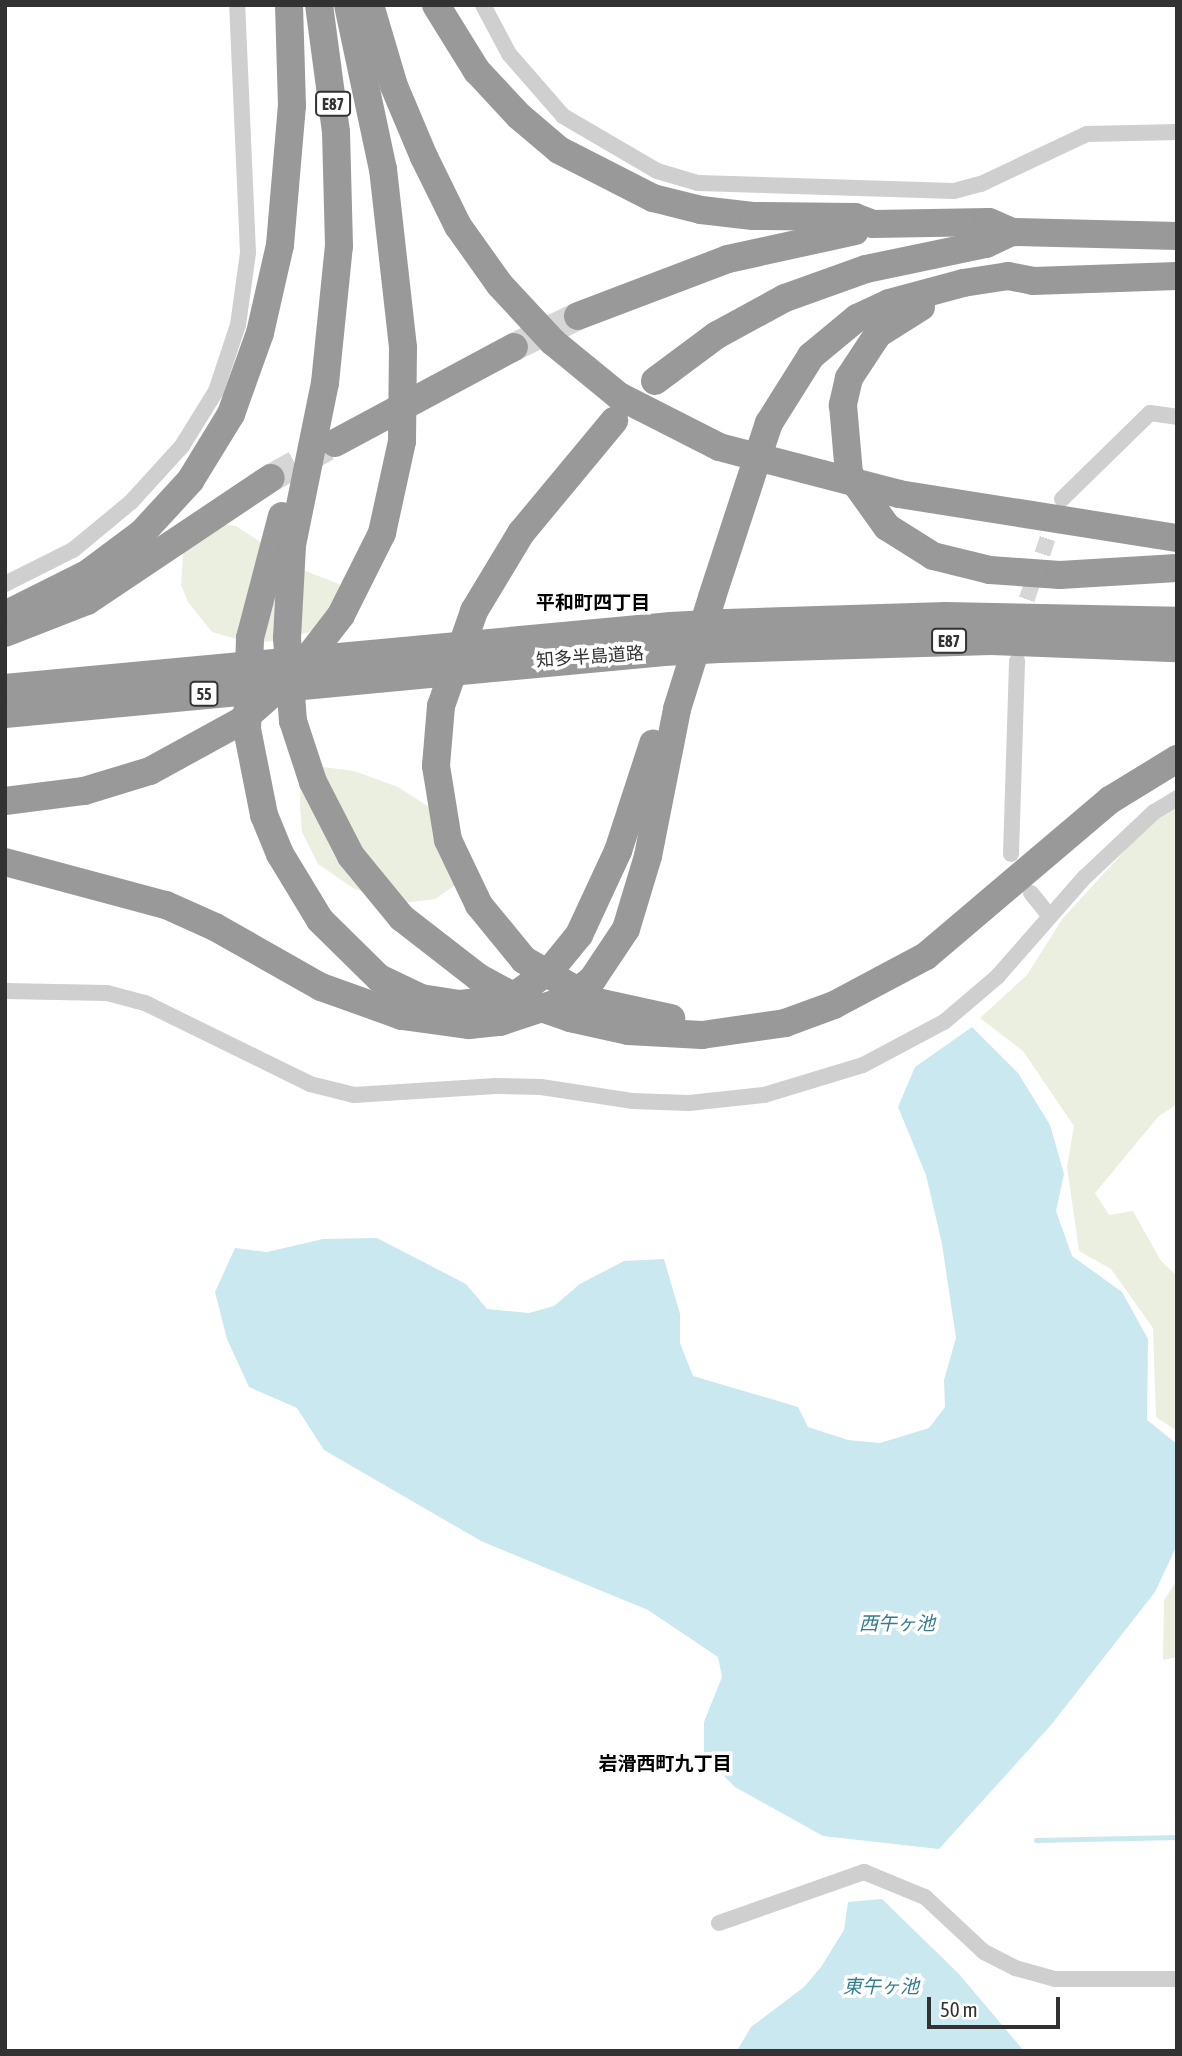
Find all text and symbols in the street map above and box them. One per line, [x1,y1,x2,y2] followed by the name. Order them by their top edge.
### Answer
[314,92,352,116] road number: E87
[536,592,650,614] district label: 平和町四丁目
[930,628,968,654] road number: E87
[535,642,645,672] street label: 知多半島道路
[188,681,220,706] road number: 55
[859,1613,935,1635] water label: 西午ヶ池
[599,1753,731,1775] district label: 岩滑西町九丁目
[843,1976,919,1998] water label: 東午ヶ池
[930,1982,1063,2026] scale bar
[940,1997,978,2021] text: 50 m

